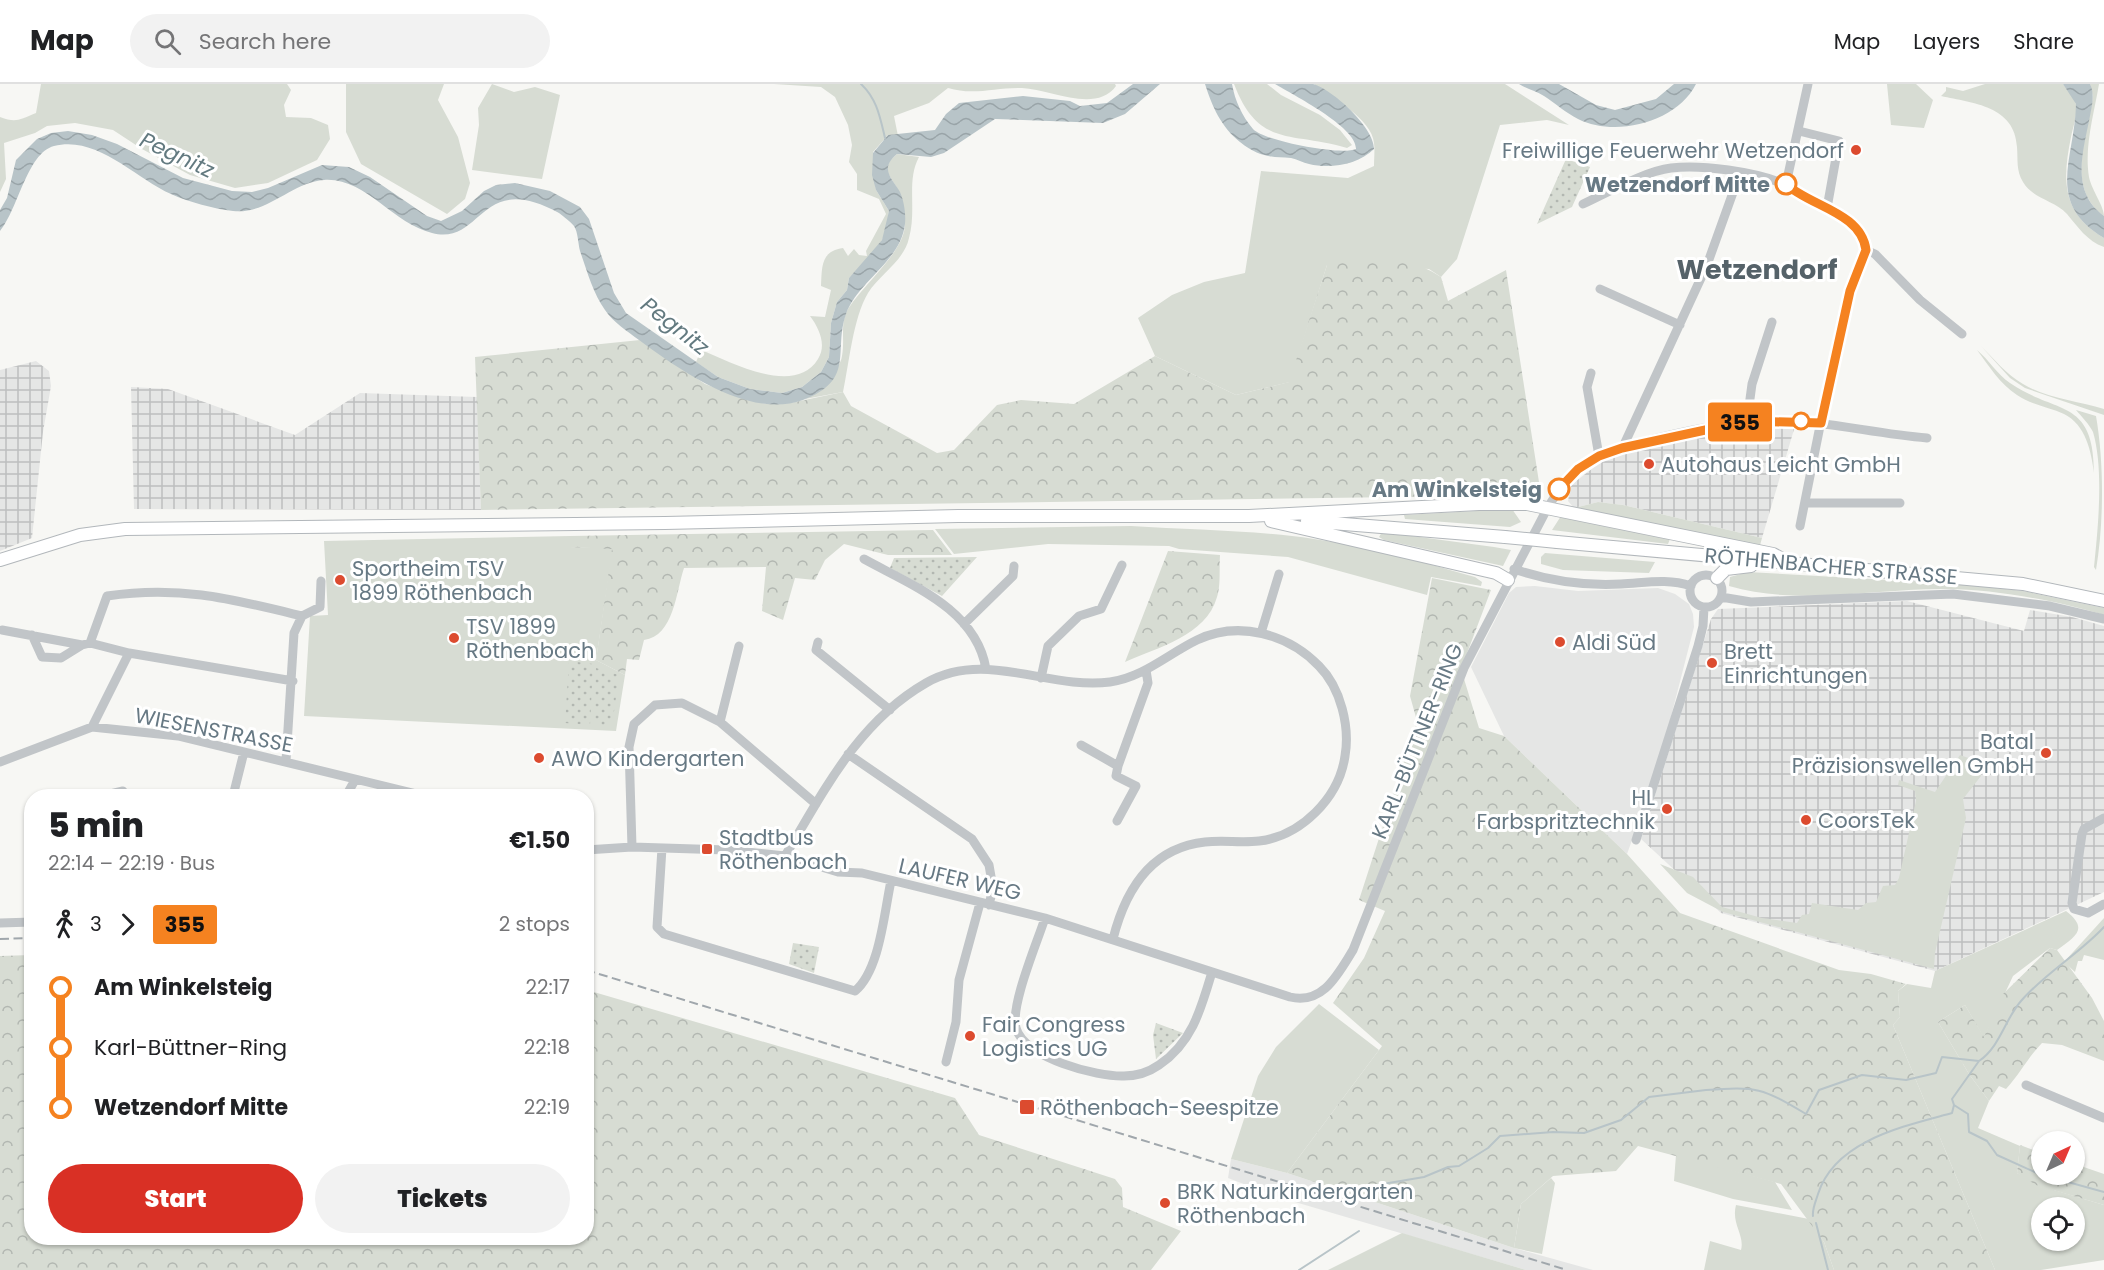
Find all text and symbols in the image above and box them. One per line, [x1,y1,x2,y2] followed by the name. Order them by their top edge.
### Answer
[130,14,550,68] search box
[30,21,94,60] text: Map
[151,25,184,58] icon: search
[199,26,331,57] text: Search here
[1834,27,1880,56] text: Map
[1913,27,1980,56] text: Layers
[2013,27,2074,56] text: Share
[135,124,220,186] water label: Pegnitz
[1502,136,1844,165] place label: Freiwillige Feuerwehr Wetzendorf
[1849,143,1863,157] marker: Freiwillige Feuerwehr Wetzendorf
[1585,170,1770,199] place label: Wetzendorf Mitte
[1775,173,1797,195] marker: Wetzendorf Mitte
[1676,251,1838,288] district label: Wetzendorf
[634,290,716,363] water label: Pegnitz
[1706,402,1774,442] line badge: 355
[1720,408,1760,437] text: 355
[1792,412,1810,430] unlabelled marker
[1661,450,1901,479] place label: Autohaus Leicht GmbH
[1642,457,1656,471] marker: Autohaus Leicht GmbH
[1372,475,1542,504] place label: Am Winkelsteig
[1548,478,1570,500] marker: Am Winkelsteig
[1703,541,1959,591] street label: RÖTHENBACHER STRASSE
[352,554,532,607] place label: Sportheim TSV 1899 Röthenbach
[333,573,347,587] marker: Sportheim TSV 1899 Röthenbach
[466,612,594,665] place label: TSV 1899 Röthenbach
[1572,628,1656,657] place label: Aldi Süd
[447,631,461,645] marker: TSV 1899 Röthenbach
[1553,635,1567,649] marker: Aldi Süd
[1724,637,1868,690] place label: Brett Einrichtungen
[1364,639,1470,843] street label: KARL-BÜTTNER-RING
[1705,656,1719,670] marker: Brett Einrichtungen
[133,700,295,760] street label: WIESENSTRASSE
[1792,727,2034,780] place label: Batal Präzisionswellen GmbH
[551,744,744,773] place label: AWO Kindergarten
[2039,746,2053,760] marker: Batal Präzisionswellen GmbH
[532,751,546,765] marker: AWO Kindergarten
[1477,783,1655,836] place label: HL Farbspritztechnik
[48,802,144,849] text: 5 min
[1660,802,1674,816] marker: HL Farbspritztechnik
[1818,806,1915,835] place label: CoorsTek
[1799,813,1813,827] marker: CoorsTek
[719,823,847,876] place label: Stadtbus Röthenbach
[509,825,570,856] text: €1.50
[700,842,714,856] marker: Stadtbus Röthenbach
[48,849,215,877] text: 22:14 – 22:19 · Bus
[896,851,1024,907] street label: LAUFER WEG
[48,908,81,941] icon: walk
[111,908,144,941] icon: forward
[90,910,102,938] text: 3
[165,910,205,939] text: 355
[499,910,570,938] text: 2 stops
[94,972,272,1003] text: Am Winkelsteig
[525,973,570,1001] text: 22:17
[982,1010,1125,1063] place label: Fair Congress Logistics UG
[963,1029,977,1043] marker: Fair Congress Logistics UG
[94,1032,287,1063] text: Karl-Büttner-Ring
[524,1033,570,1061] text: 22:18
[94,1092,288,1123] text: Wetzendorf Mitte
[524,1093,570,1121] text: 22:19
[1040,1093,1279,1122] place label: Röthenbach-Seespitze
[1018,1098,1036,1116] marker: Röthenbach-Seespitze
[2031,1131,2085,1185] north arrow
[2031,1131,2085,1251] map controls
[48,1164,303,1233] button: Start
[315,1164,570,1233] button: Tickets
[1177,1177,1414,1230] place label: BRK Naturkindergarten Röthenbach
[1158,1196,1172,1210] marker: BRK Naturkindergarten Röthenbach
[2031,1197,2085,1251] button: locate

